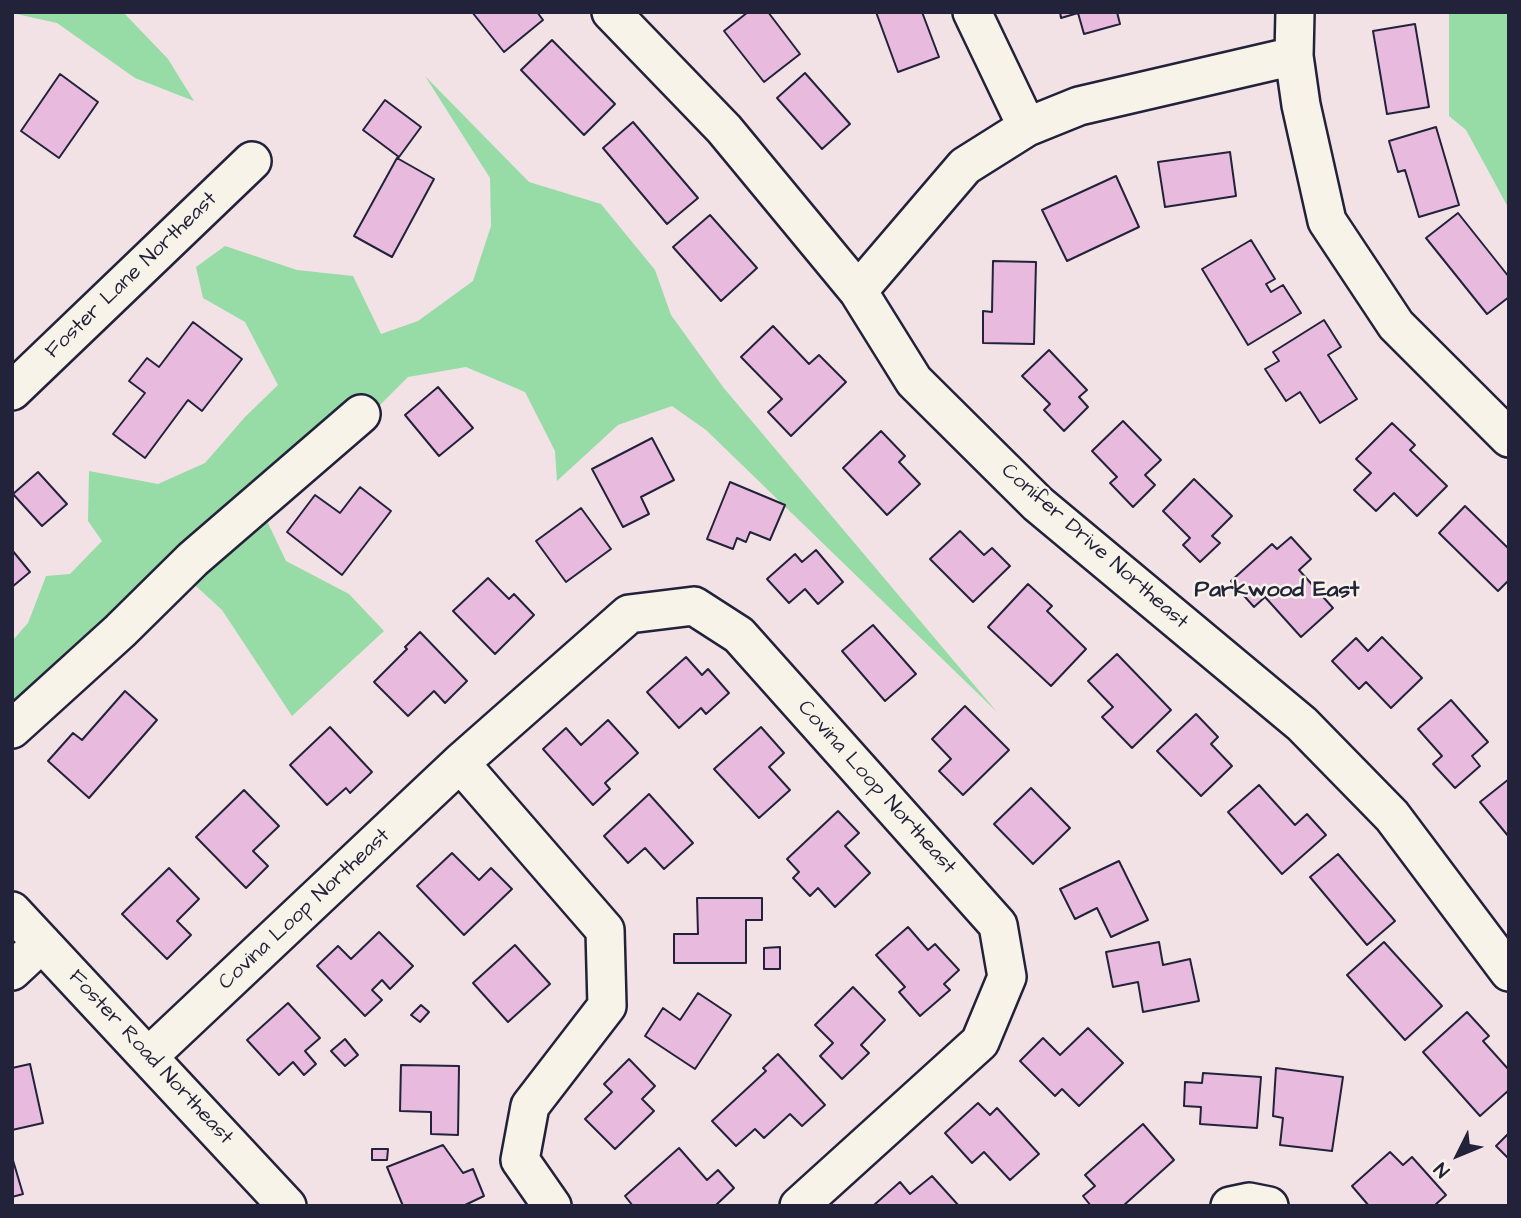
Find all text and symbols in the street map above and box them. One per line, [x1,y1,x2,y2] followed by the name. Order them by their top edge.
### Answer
[41,187,223,365] street label: Foster Lane Northeast
[995,459,1193,635] street label: Conifer Drive Northeast
[1195,577,1359,605] district label: Parkwood East
[791,696,961,880] street label: Covina Loop Northeast
[214,824,396,996] street label: Covina Loop Northeast
[62,965,238,1151] street label: Foster Road Northeast
[1423,1120,1493,1190] north arrow
[1428,1156,1456,1183] text: N

